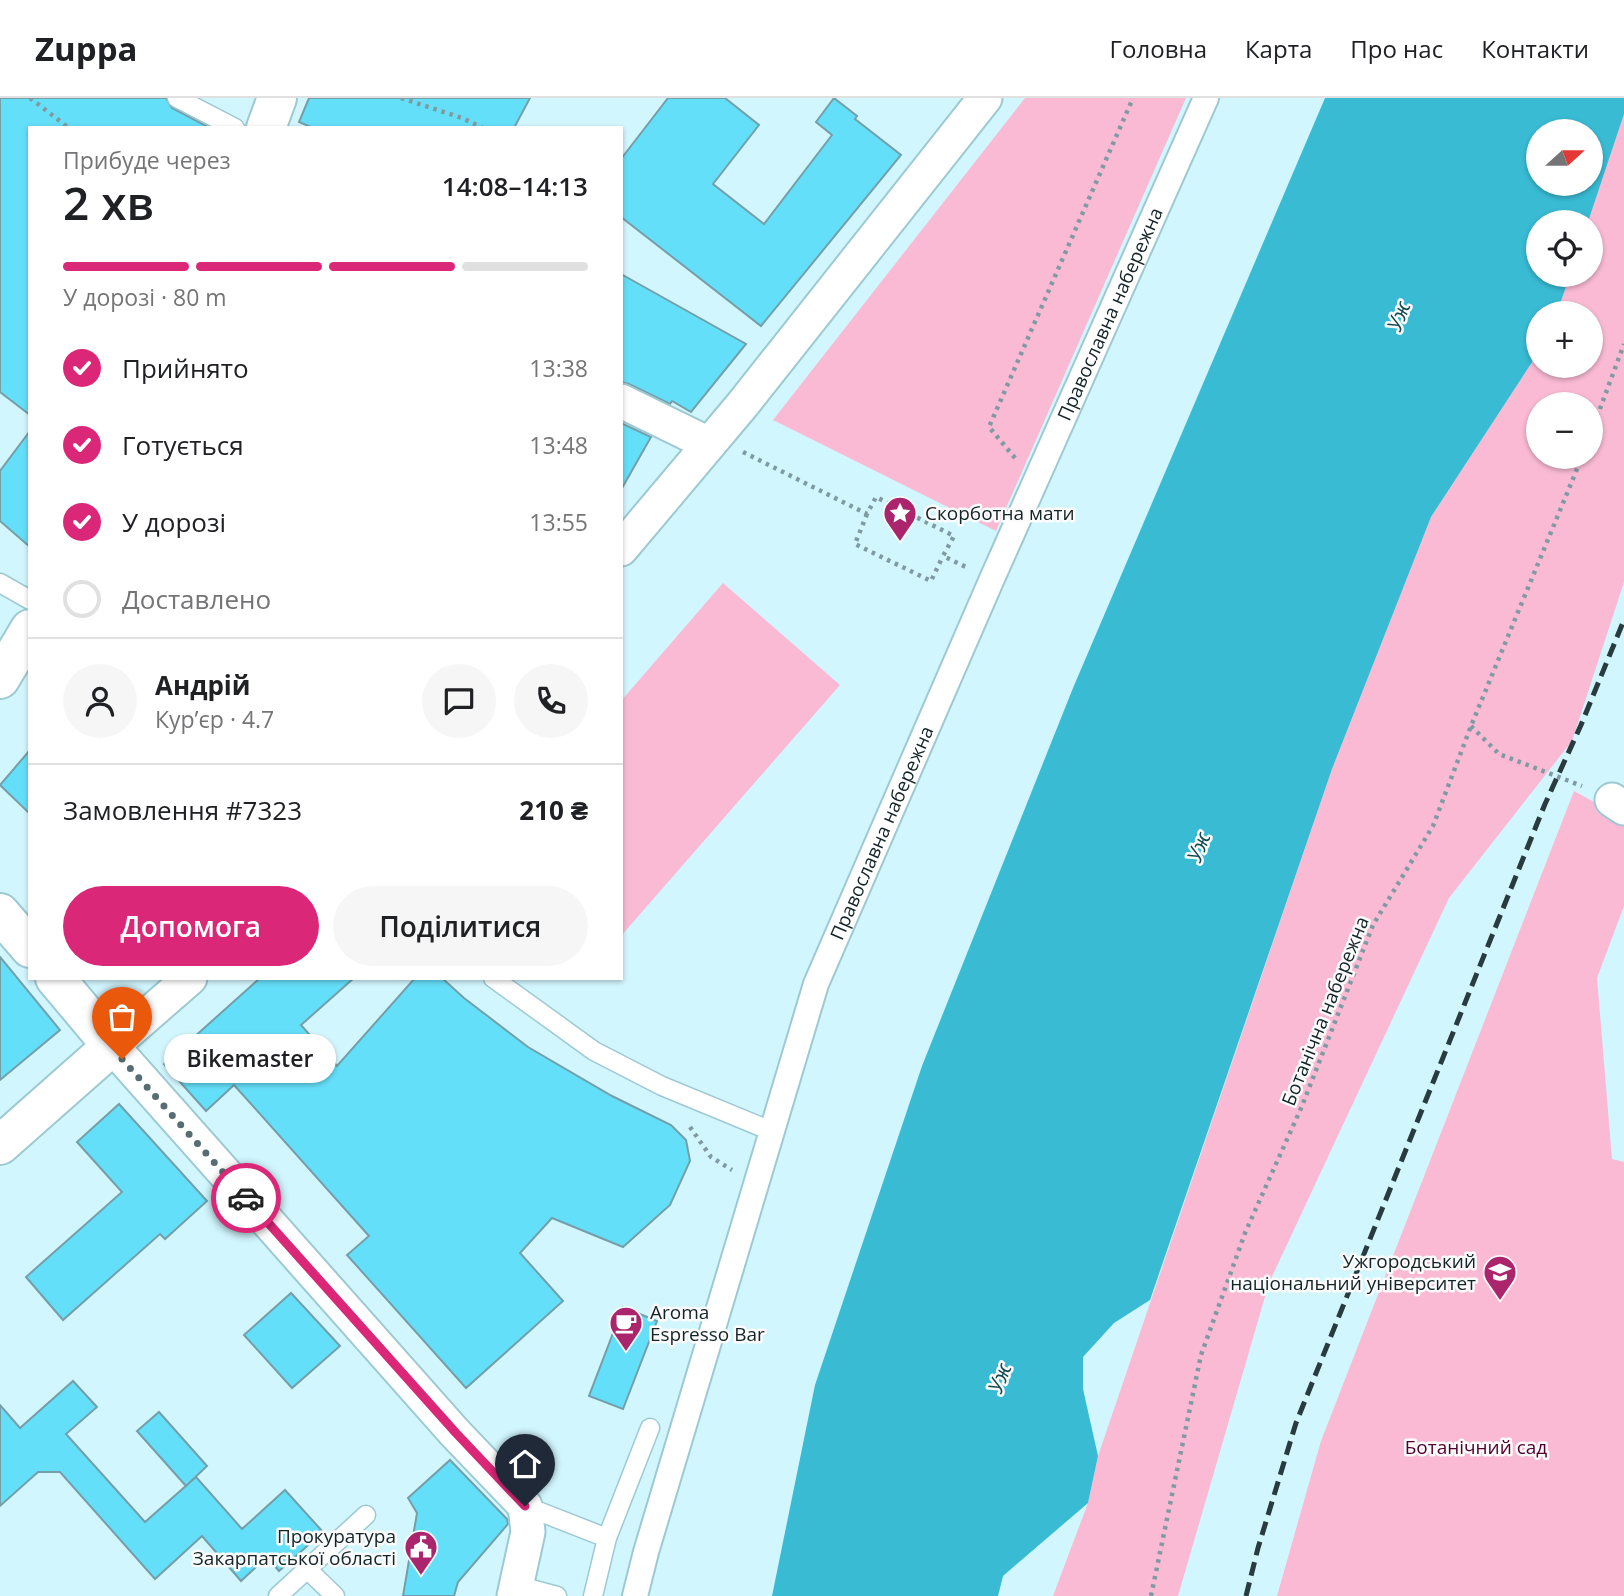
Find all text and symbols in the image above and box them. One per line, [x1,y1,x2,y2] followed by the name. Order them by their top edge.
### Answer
[35,26,138,71] text: Zuppa
[1110,32,1207,65] text: Головна
[1245,32,1312,65] text: Карта
[1350,32,1443,65] text: Про нас
[1481,32,1589,65] text: Контакти
[1526,119,1603,196] north arrow
[1526,119,1603,469] map controls
[63,144,231,176] text: Прибуде через
[442,168,588,204] text: 14:08–14:13
[63,171,154,233] text: 2 хв
[1051,203,1169,425] street label: Православна набережна
[1526,210,1603,287] button: locate
[63,281,227,313] text: У дорозі · 80 m
[1379,297,1417,336] water label: Уж
[1526,301,1603,378] button: +
[63,349,101,387] icon: check
[122,350,249,386] text: Прийнято
[529,352,588,384] text: 13:38
[1526,392,1603,469] button: −
[63,426,101,464] icon: check
[122,427,244,463] text: Готується
[529,429,588,461] text: 13:48
[881,494,919,543] place icon: Скорботна мати
[925,500,1075,526] place label: Скорботна мати
[63,503,101,541] icon: check
[122,504,226,540] text: У дорозі
[529,506,588,538] text: 13:55
[122,581,271,617] text: Доставлено
[63,664,137,738] button: person
[422,664,496,738] button: chat
[514,664,588,738] button: phone
[155,667,251,703] text: Андрій
[155,703,274,735] text: Кур’єр · 4.7
[824,722,940,944] street label: Православна набережна
[63,792,302,828] text: Замовлення #7323
[519,792,588,828] text: 210 ₴
[1179,828,1217,867] water label: Уж
[63,886,319,966] button: Допомога
[333,886,588,966] button: Поділитися
[1275,913,1375,1109] street label: Ботанічна набережна
[92,987,152,1059] pin
[103,998,141,1036] icon: bag
[164,1034,336,1084] callout: Bikemaster
[187,1042,313,1074] text: Bikemaster
[211,1163,281,1233] courier
[227,1179,265,1217] icon: car
[1230,1248,1476,1296] place label: Ужгородський національний університет
[1481,1253,1519,1302] school or university icon: Ужгородський національний університет
[650,1299,765,1347] place label: Aroma Espresso Bar
[607,1304,645,1353] cafe icon: Aroma Espresso Bar
[980,1359,1018,1398] water label: Уж
[495,1434,555,1506] pin
[1405,1434,1547,1460] park label: Ботанічний сад
[506,1445,544,1483] icon: home
[193,1523,396,1571] place label: Прокуратура Закарпатської області
[402,1528,440,1577] public building icon: Прокуратура Закарпатської області

